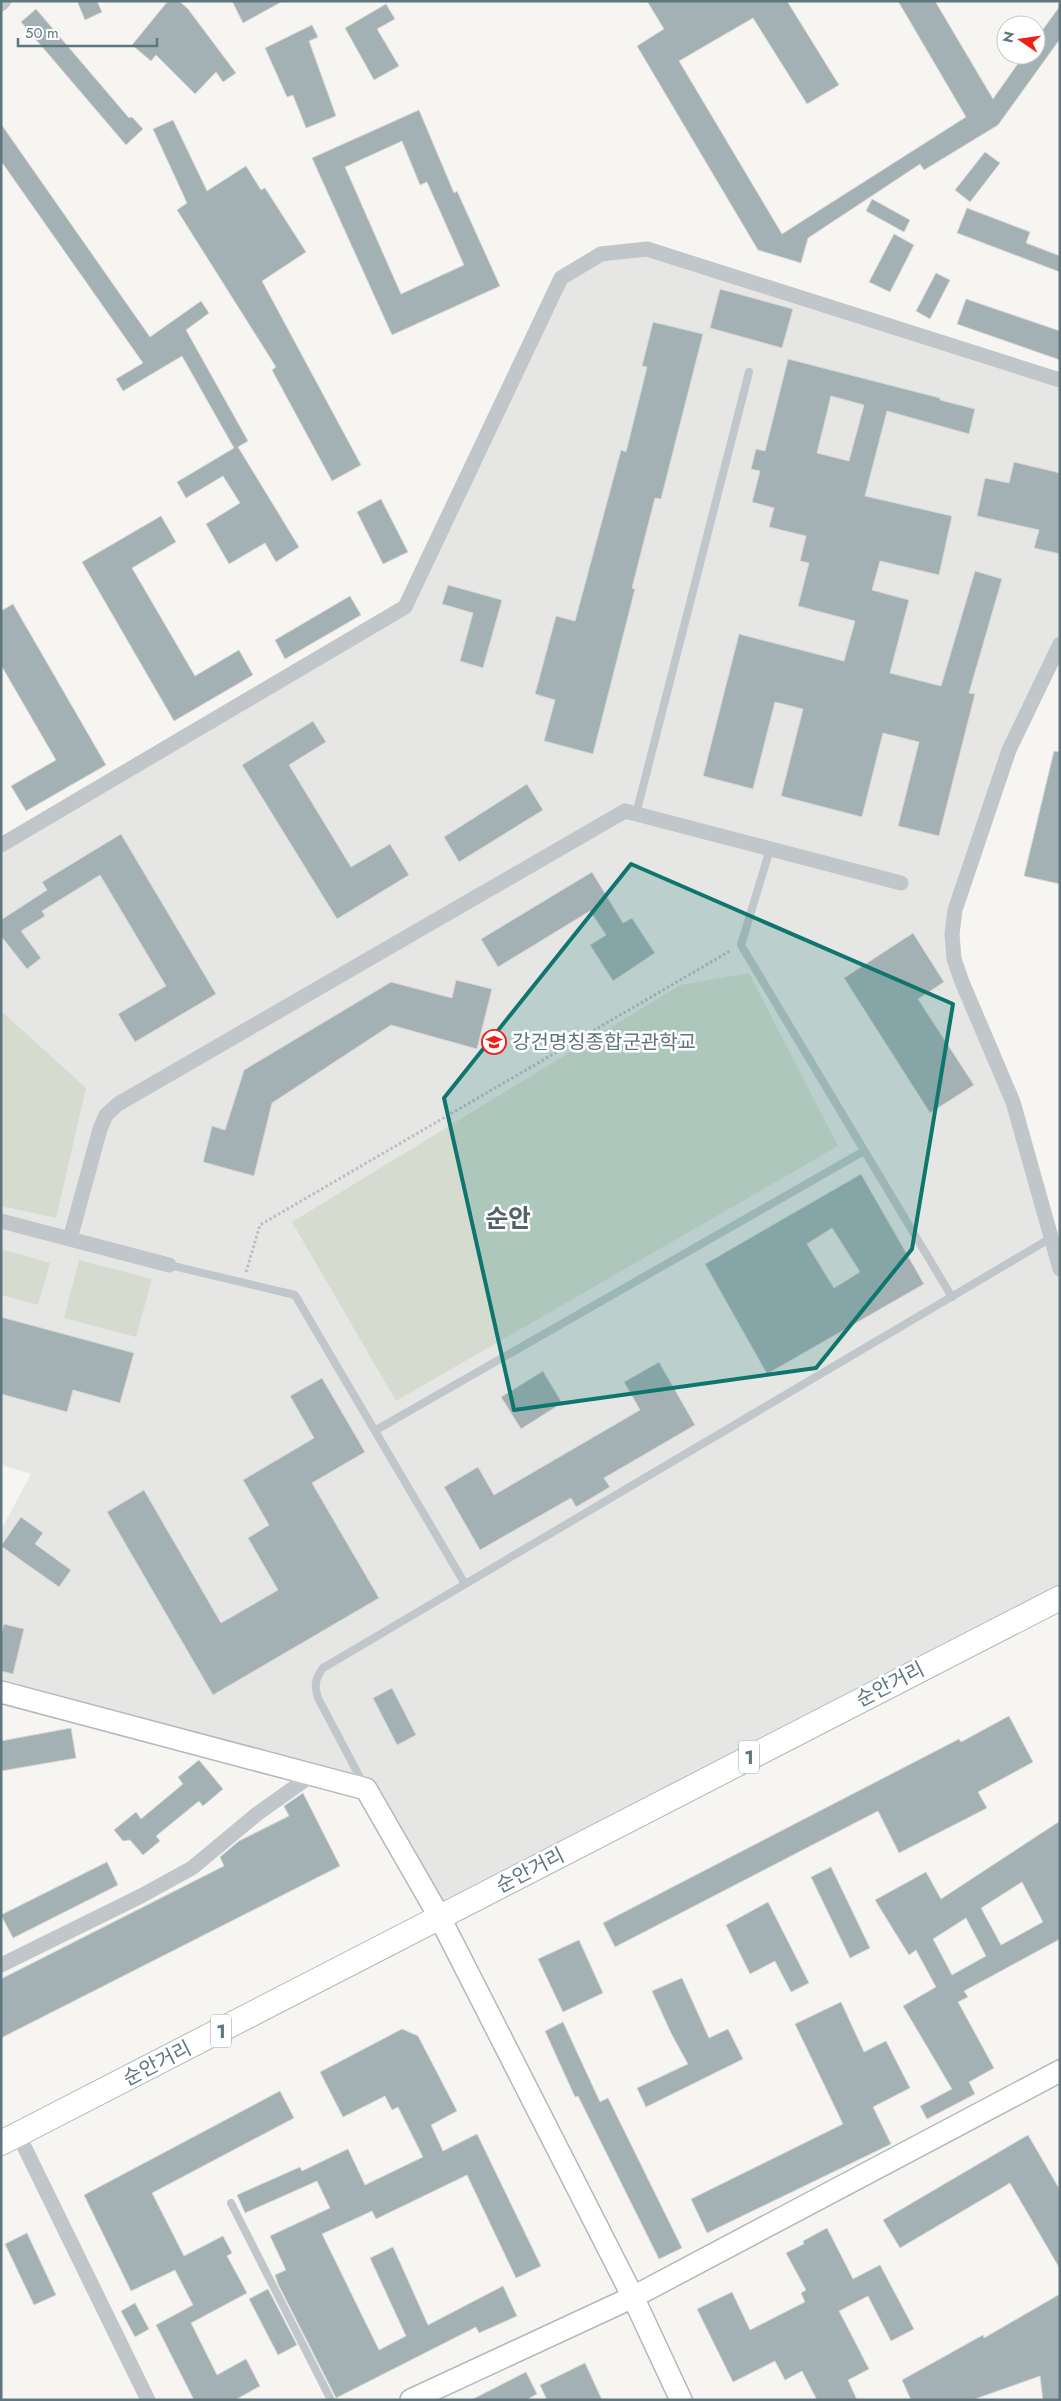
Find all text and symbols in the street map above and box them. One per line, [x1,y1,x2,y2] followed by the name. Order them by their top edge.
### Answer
[18,15,156,47] scale bar
[996,15,1046,65] north arrow
[25,22,59,44] text: 50 m
[997,29,1019,45] text: N
[512,1028,696,1057] place label: 강건명칭종합군관학교
[481,1029,507,1055] school or university icon: 강건명칭종합군관학교
[485,1200,531,1236] district label: 순안
[851,1655,930,1714] street label: 순안거리
[739,1740,759,1774] road number: 1
[491,1841,570,1900] street label: 순안거리
[211,2014,231,2048] road number: 1
[118,2034,197,2093] street label: 순안거리

